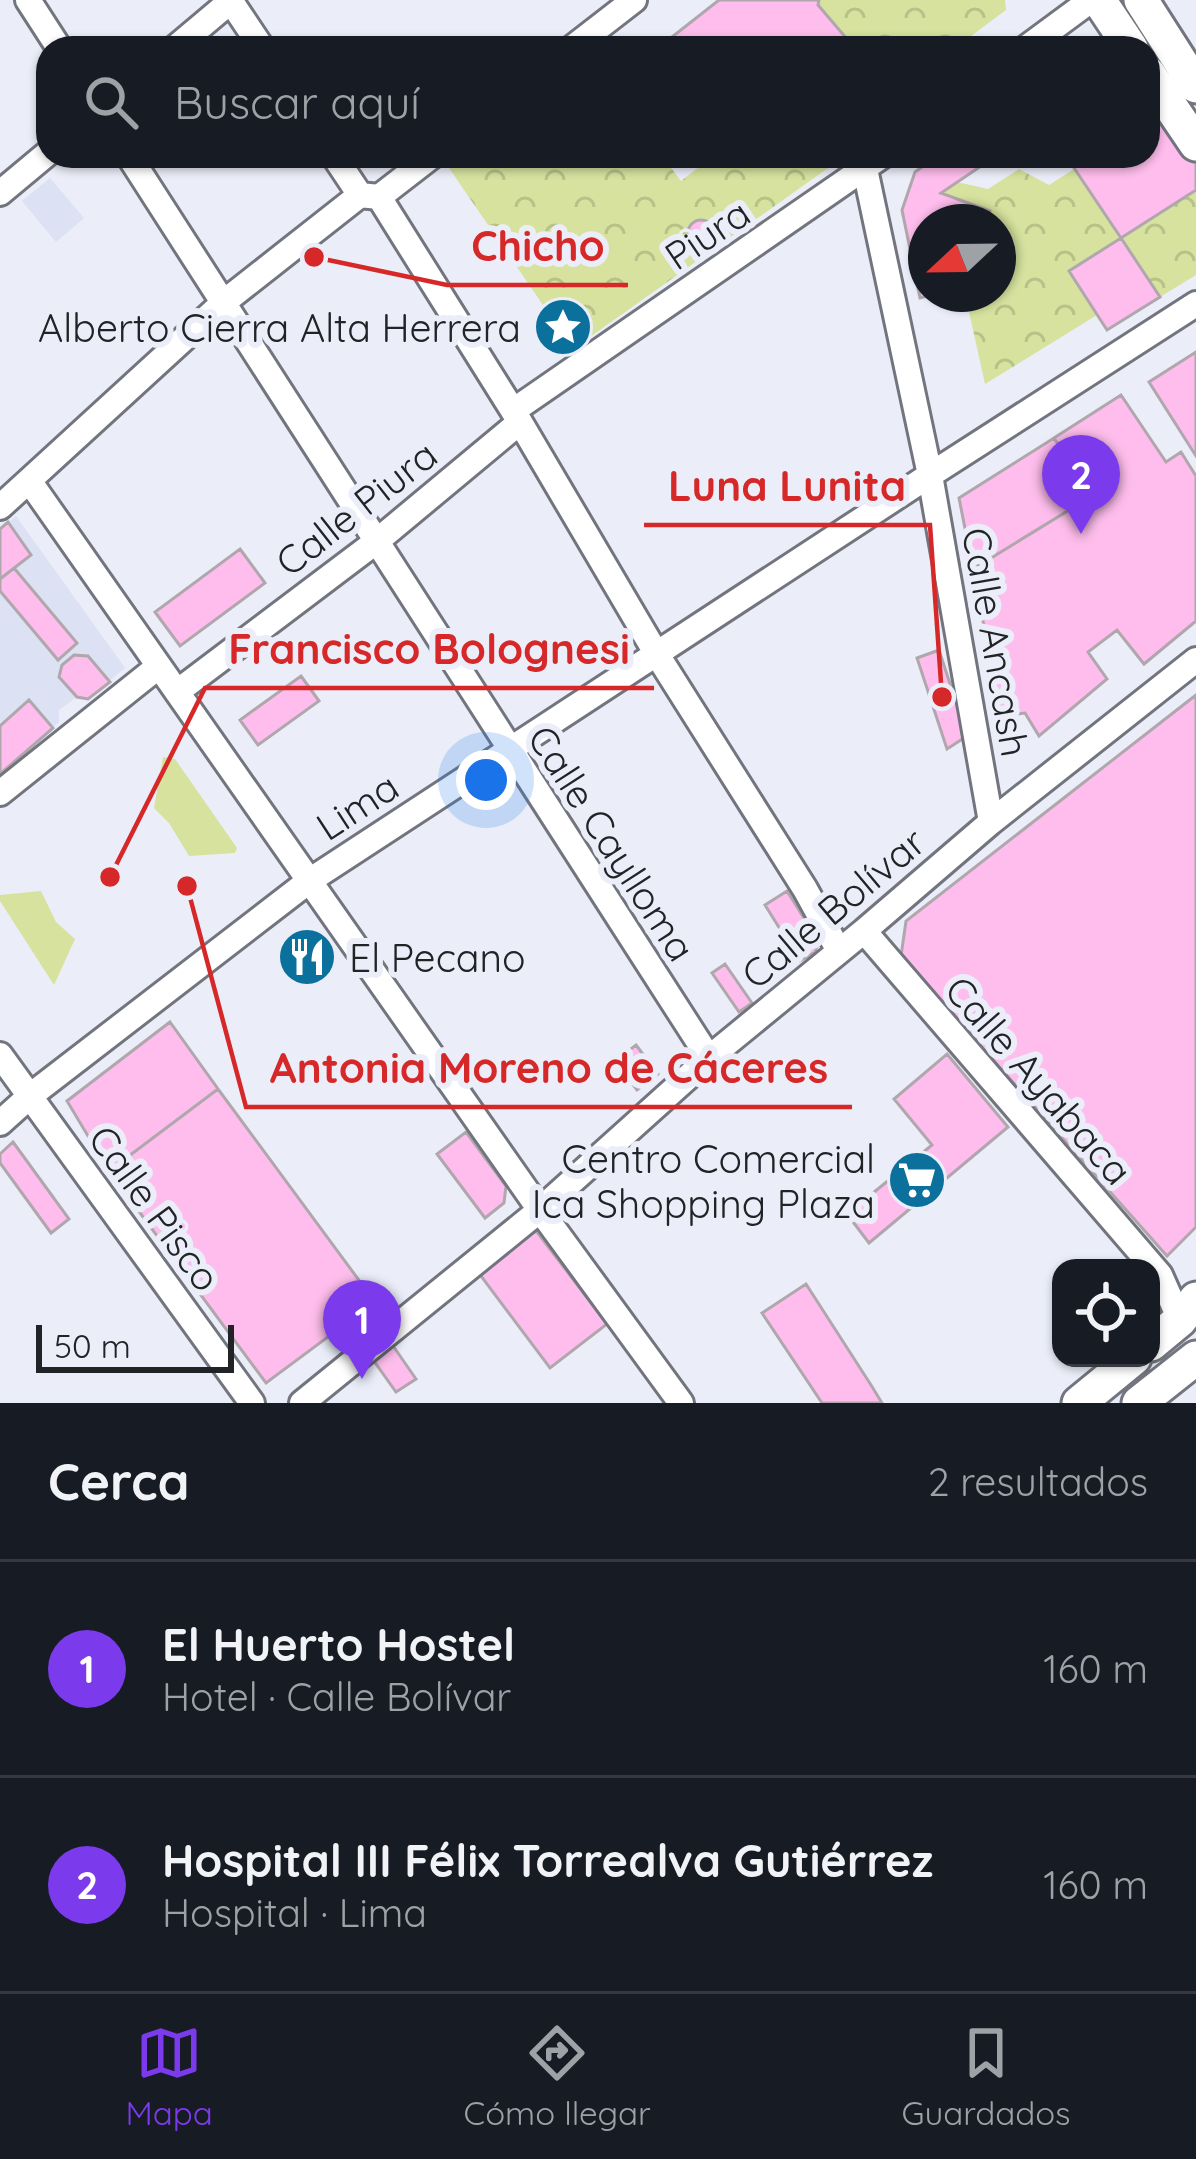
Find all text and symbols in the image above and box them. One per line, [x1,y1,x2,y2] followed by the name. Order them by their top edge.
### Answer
[36,36,1160,168] search box
[78,69,144,135] icon: search
[174,74,420,130] text: Buscar aquí
[655,188,759,280] street label: Piura
[908,204,1016,312] north arrow
[447,207,628,285] callout: Chicho
[471,219,605,272] text: Chicho
[532,296,594,358] place icon: Alberto Cierra Alta Herrera
[38,303,521,352] place label: Alberto Cierra Alta Herrera
[266,430,446,586] street label: Calle Piura
[1042,435,1120,534] pin: 2
[644,447,930,525] callout: Luna Lunita
[668,459,906,512] text: Luna Lunita
[952,524,1040,760] street label: Calle Ancash
[205,610,654,688] callout: Francisco Bolognesi
[228,622,630,675] text: Francisco Bolognesi
[518,716,706,970] street label: Calle Caylloma
[456,750,516,810] your location
[307,761,407,851] street label: Lima
[731,817,935,999] street label: Calle Bolívar
[276,926,338,988] restaurant icon: El Pecano
[349,933,526,982] place label: El Pecano
[935,966,1143,1194] street label: Calle Ayabaca
[246,1029,852,1107] callout: Antonia Moreno de Cáceres
[270,1041,828,1094] text: Antonia Moreno de Cáceres
[78,1116,232,1300] street label: Calle Pisco
[532,1134,875,1228] place label: Centro Comercial Ica Shopping Plaza
[886,1149,948,1211] supermarket icon: Centro Comercial Ica Shopping Plaza
[1052,1259,1160,1367] map controls
[1052,1259,1160,1367] button: locate
[323,1280,401,1379] pin: 1
[36,1319,234,1372] scale bar
[54,1325,131,1366] text: 50 m
[48,1449,190,1513] text: Cerca
[928,1457,1148,1506] text: 2 resultados
[162,1616,515,1672] text: El Huerto Hostel
[79,1644,95,1693] text: 1
[1043,1644,1148,1693] text: 160 m
[162,1672,511,1721] text: Hotel · Calle Bolívar
[162,1832,933,1888] text: Hospital III Félix Torrealva Gutiérrez
[76,1860,98,1909] text: 2
[1043,1860,1148,1909] text: 160 m
[162,1888,427,1937] text: Hospital · Lima
[125,2020,213,2133] tab: Mapa
[464,2020,651,2133] tab: Cómo llegar
[901,2020,1071,2133] tab: Guardados

